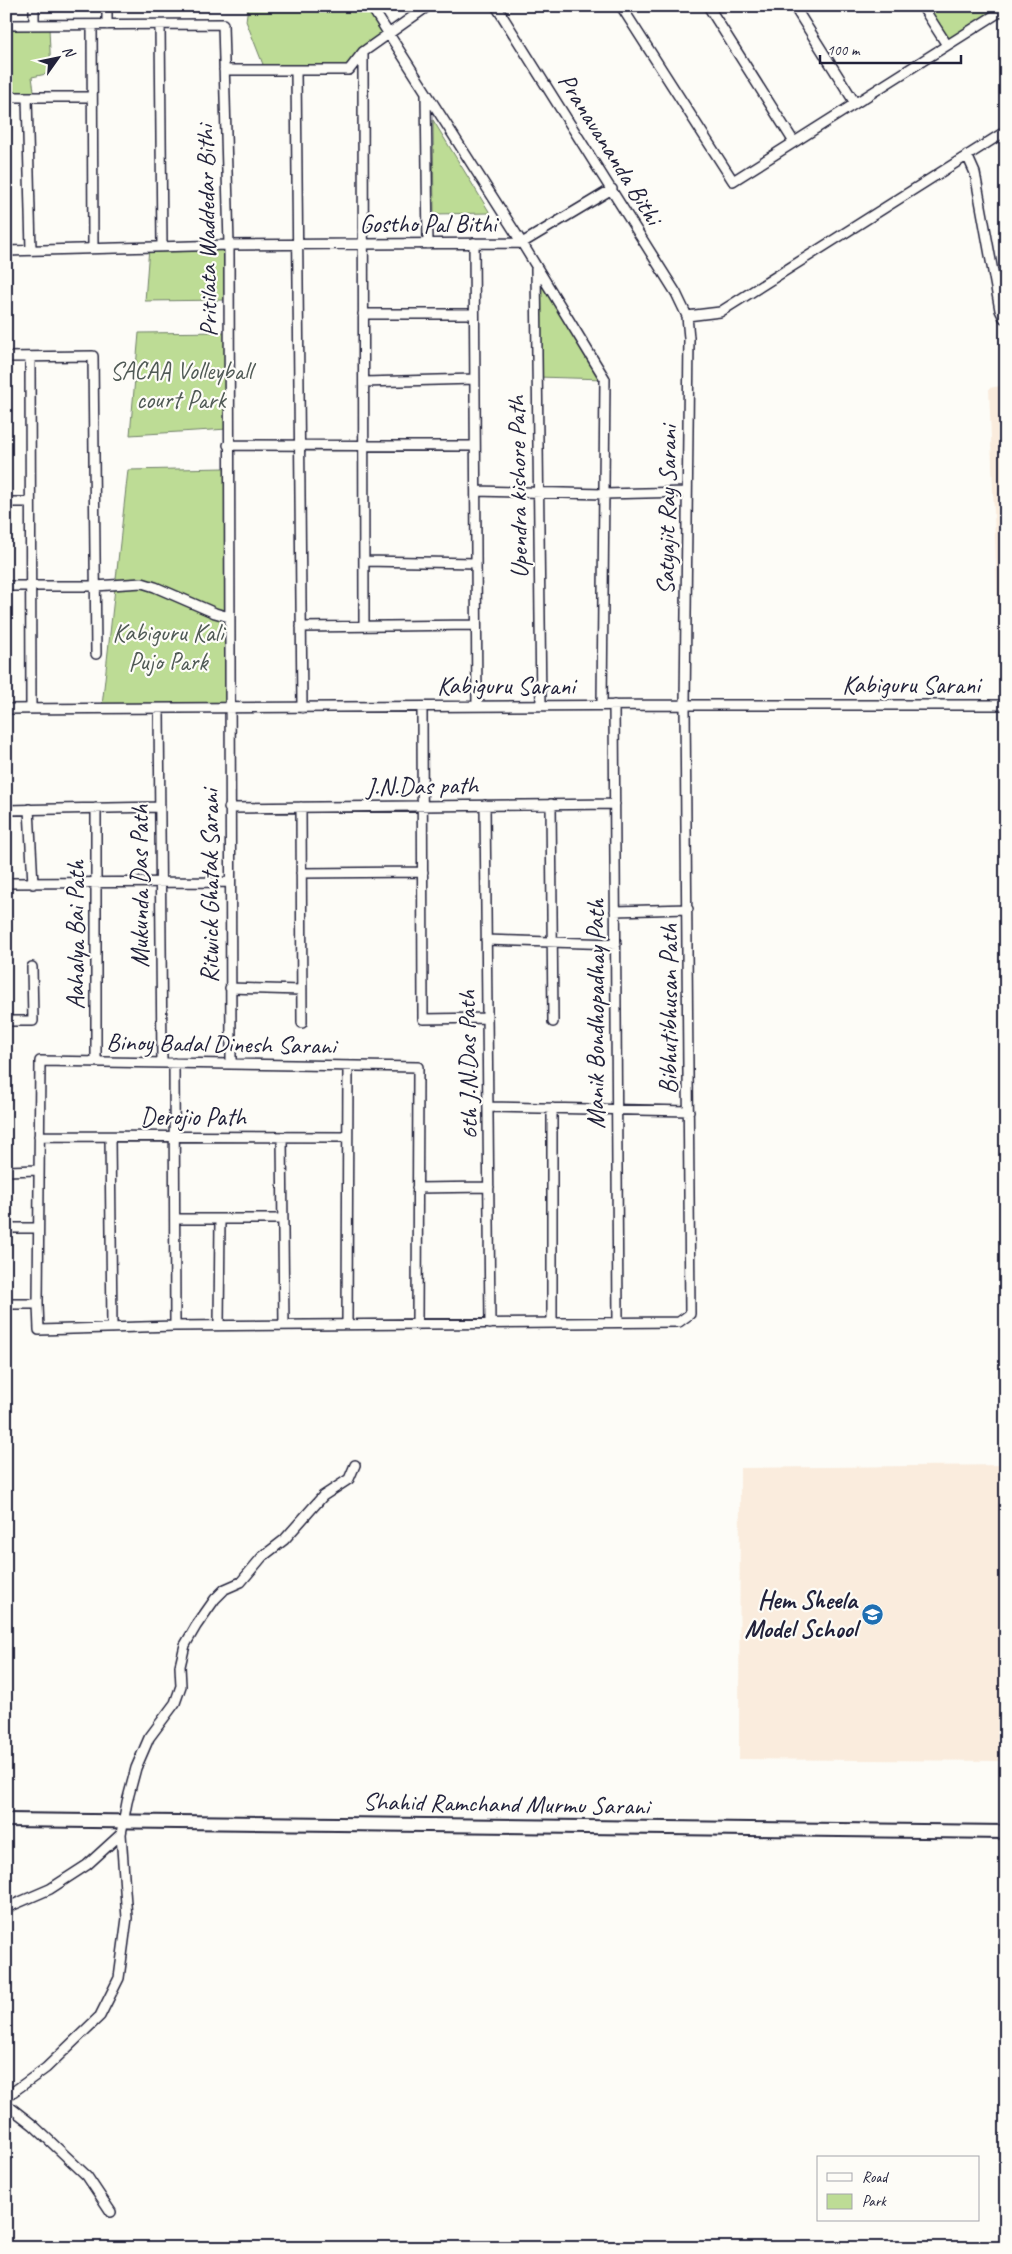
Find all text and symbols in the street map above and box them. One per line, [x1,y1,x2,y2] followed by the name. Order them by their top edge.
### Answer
[32,32,82,82] north arrow
[820,32,961,64] scale bar
[827,41,861,60] text: 100 m
[59,43,79,61] text: N
[551,67,671,233] street label: Pranavananda Bithi
[189,121,225,337] street label: Pritilata Waddedar Bithi
[360,208,500,240] street label: Gostho Pal Bithi
[110,355,257,416] park label: SACAA Volleyball court Park
[500,394,536,579] street label: Upendra kishore Path
[650,422,685,595] street label: Satyajit Ray Sarani
[113,617,227,678] park label: Kabiguru Kali Pujo Park
[842,669,983,701] street label: Kabiguru Sarani
[437,670,578,702] street label: Kabiguru Sarani
[365,769,480,803] street label: J.N.Das path
[194,786,226,983] street label: Ritwick Ghatak Sarani
[124,804,156,967] street label: Mukunda Das Path
[60,859,92,1010] street label: Aahalya Bai Path
[580,898,612,1129] street label: Manik Bondhopadhay Path
[653,923,685,1094] street label: Bibhutibhusan Path
[451,989,485,1140] street label: 6th J.N.Das Path
[106,1026,339,1062] street label: Binoy Badal Dinesh Sarani
[140,1101,247,1133] street label: Derojio Path
[745,1584,862,1645] place label: Hem Sheela Model School
[861,1602,885,1626] school or university icon: Hem Sheela Model School
[363,1786,653,1823] street label: Shahid Ramchand Murmu Sarani
[817,2156,980,2222] legend
[862,2168,889,2187] text: Road
[862,2192,887,2211] text: Park

